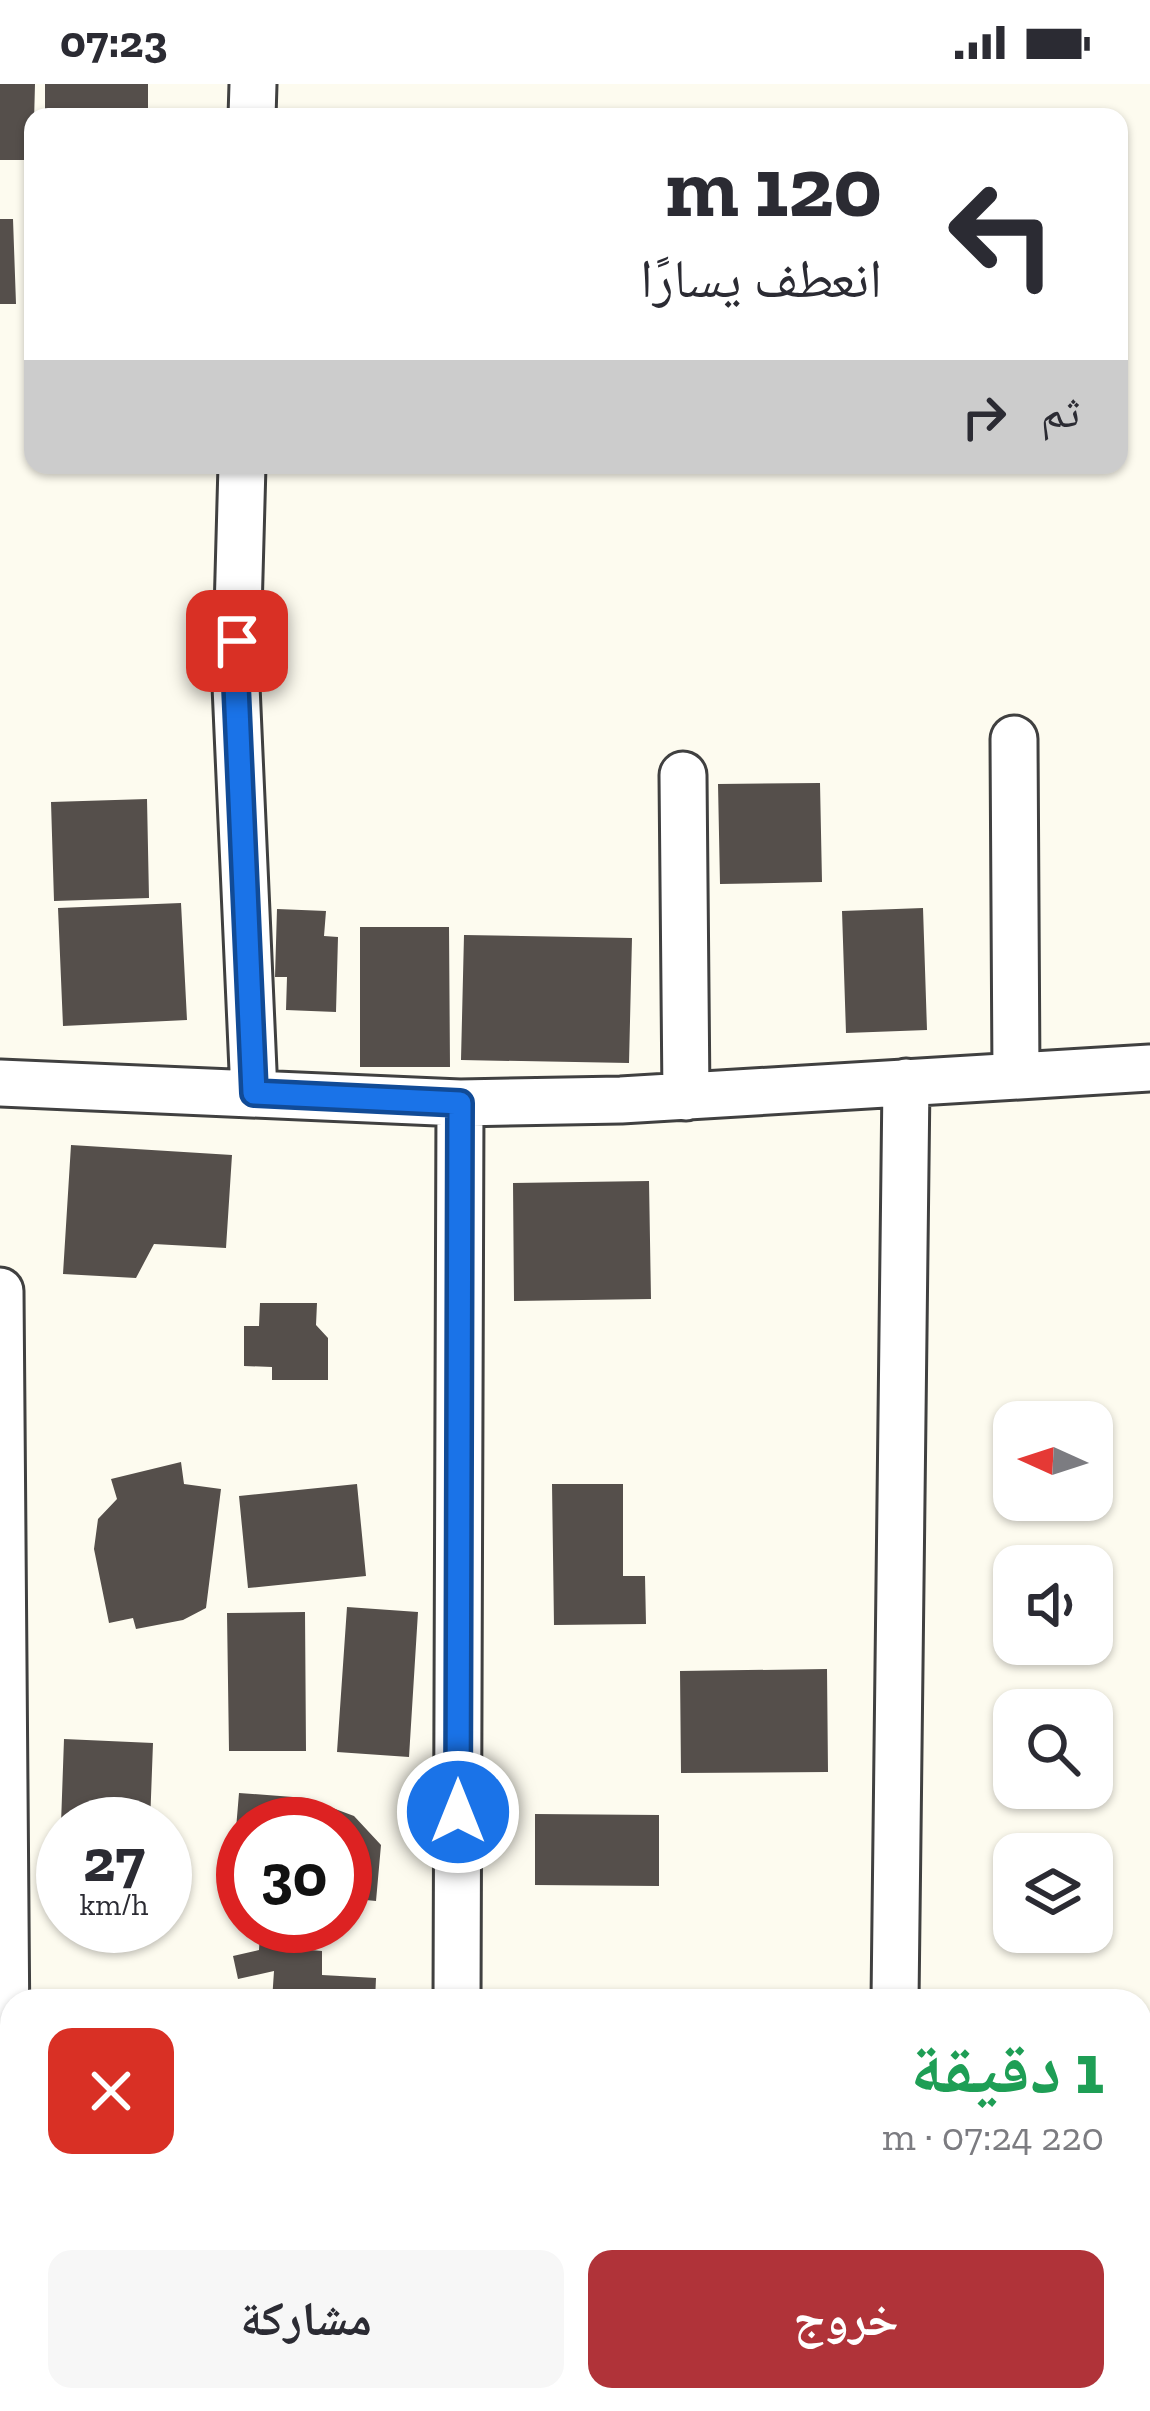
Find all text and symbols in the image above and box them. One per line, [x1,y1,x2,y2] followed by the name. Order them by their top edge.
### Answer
[60,15,168,69] text: 07:23
[665,137,882,238] text: 120 m
[924,156,1080,312] icon: left
[640,246,882,311] text: انعطف يسارًا
[951,384,1017,450] icon: right
[1041,385,1080,439] text: ثم
[186,590,288,692] pin
[204,608,270,674] icon: arrive
[993,1401,1113,1521] north arrow
[993,1401,1113,1953] map controls
[993,1545,1113,1665] button: sound
[993,1689,1113,1809] button: search
[395,1749,521,1875] position arrow
[216,1797,372,1953] speed limit sign: 30
[83,1824,145,1896] text: 27
[993,1833,1113,1953] button: layers
[80,1887,148,1923] text: km/h
[910,2025,1104,2111] text: 1 دقيقة
[48,2028,174,2154] button: close
[882,2113,1104,2160] text: 220 m · 07:24
[48,2250,564,2388] button: مشاركة
[588,2250,1104,2388] button: خروج

